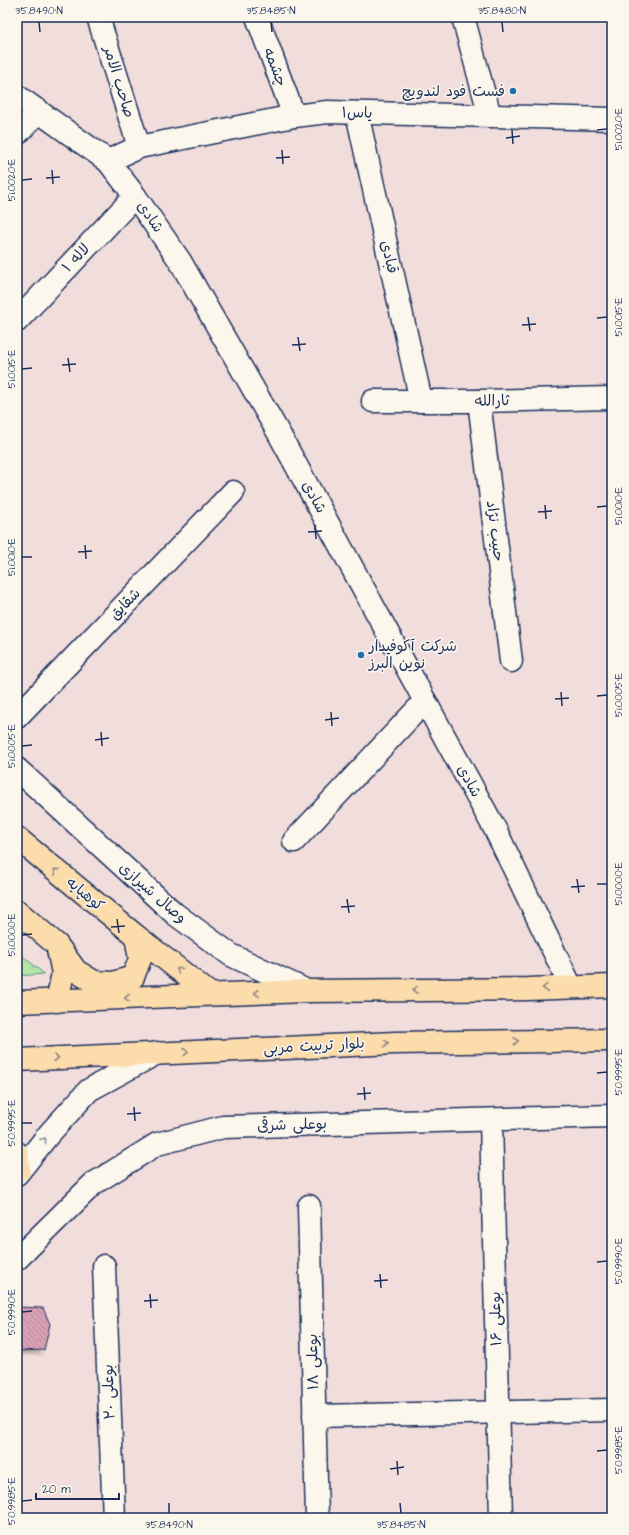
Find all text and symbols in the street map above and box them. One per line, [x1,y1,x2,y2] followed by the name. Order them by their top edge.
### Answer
[15,4,63,18] text: 35.8490°N
[247,4,295,18] text: 35.8485°N
[478,4,526,18] text: 35.8480°N
[98,42,140,120] street label: صاحب الامر
[258,44,292,90] street label: چشمه
[402,81,505,102] place label: فست فود لندویچ
[508,86,518,96] marker: فست فود لندویچ
[341,102,373,124] street label: یاس۱
[612,108,626,150] text: 51.0020°E
[5,159,19,201] text: 51.0020°E
[132,197,168,237] street label: شادی
[375,238,403,276] street label: قبادی
[57,239,95,277] street label: لاله ۱
[612,297,626,336] text: 51.0015°E
[5,349,19,388] text: 51.0015°E
[474,390,510,412] street label: ثارالله
[296,477,332,517] street label: شادی
[612,487,626,525] text: 51.0010°E
[481,499,509,563] street label: حبیب نژاد
[5,538,19,576] text: 51.0010°E
[105,583,145,625] street label: شقایق
[368,636,457,674] place label: شرکت آکوفیدار نوین البرز
[356,650,366,660] marker: شرکت آکوفیدار نوین البرز
[612,673,626,717] text: 51.0005°E
[5,724,19,768] text: 51.0005°E
[451,761,487,801] street label: شادی
[114,857,192,929] street label: وصال شیرازی
[612,862,626,906] text: 51.0000°E
[54,868,61,875] one-way arrow
[61,872,109,916] street label: کوهپایه
[5,913,19,957] text: 51.0000°E
[177,968,184,975] one-way arrow
[542,984,548,993] one-way arrow
[412,986,418,994] one-way arrow
[254,989,260,997] one-way arrow
[124,993,130,1002] one-way arrow
[263,1033,365,1059] street label: بلوار تربیت مربی
[513,1037,519,1045] one-way arrow
[383,1039,389,1047] one-way arrow
[183,1048,189,1056] one-way arrow
[612,1048,626,1096] text: 50.9995°E
[53,1054,59,1062] one-way arrow
[5,1099,19,1147] text: 50.9995°E
[257,1112,327,1137] street label: بوعلی شرقی
[40,1138,47,1145] one-way arrow
[612,1238,626,1284] text: 50.9990°E
[5,1289,19,1335] text: 50.9990°E
[485,1291,507,1347] street label: بوعلی ۱۶
[302,1334,324,1390] street label: بوعلی ۱۸
[98,1364,120,1420] street label: بوعلی ۲۰
[612,1426,626,1474] text: 50.9985°E
[36,1475,119,1501] scale bar
[5,1477,19,1525] text: 50.9985°E
[42,1481,71,1498] text: 20 m
[145,1518,193,1532] text: 35.8490°N
[377,1518,425,1532] text: 35.8485°N

